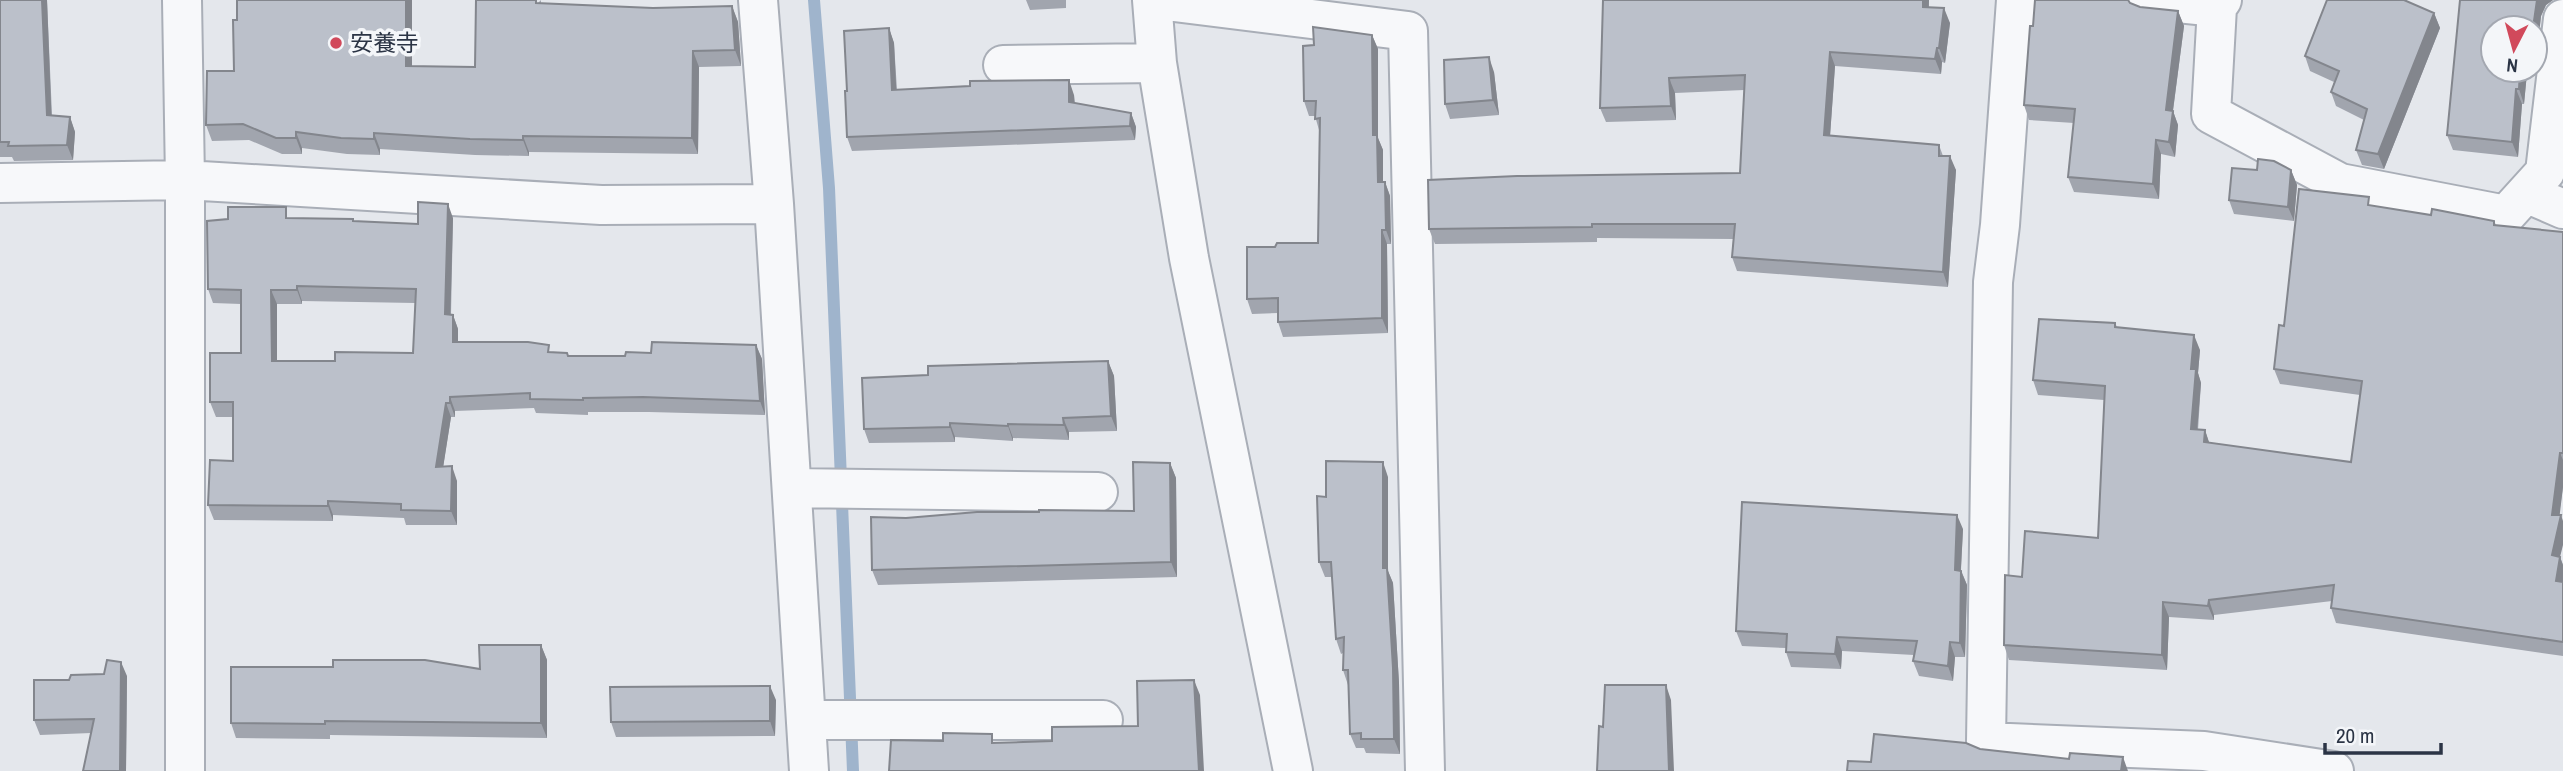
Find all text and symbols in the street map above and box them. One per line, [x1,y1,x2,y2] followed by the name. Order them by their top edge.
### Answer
[2479,14,2549,84] north arrow
[350,27,419,58] place label: 安養寺
[328,35,344,51] marker: 安養寺
[2505,52,2519,79] text: N
[2325,712,2440,756] scale bar
[2336,721,2374,750] text: 20 m

